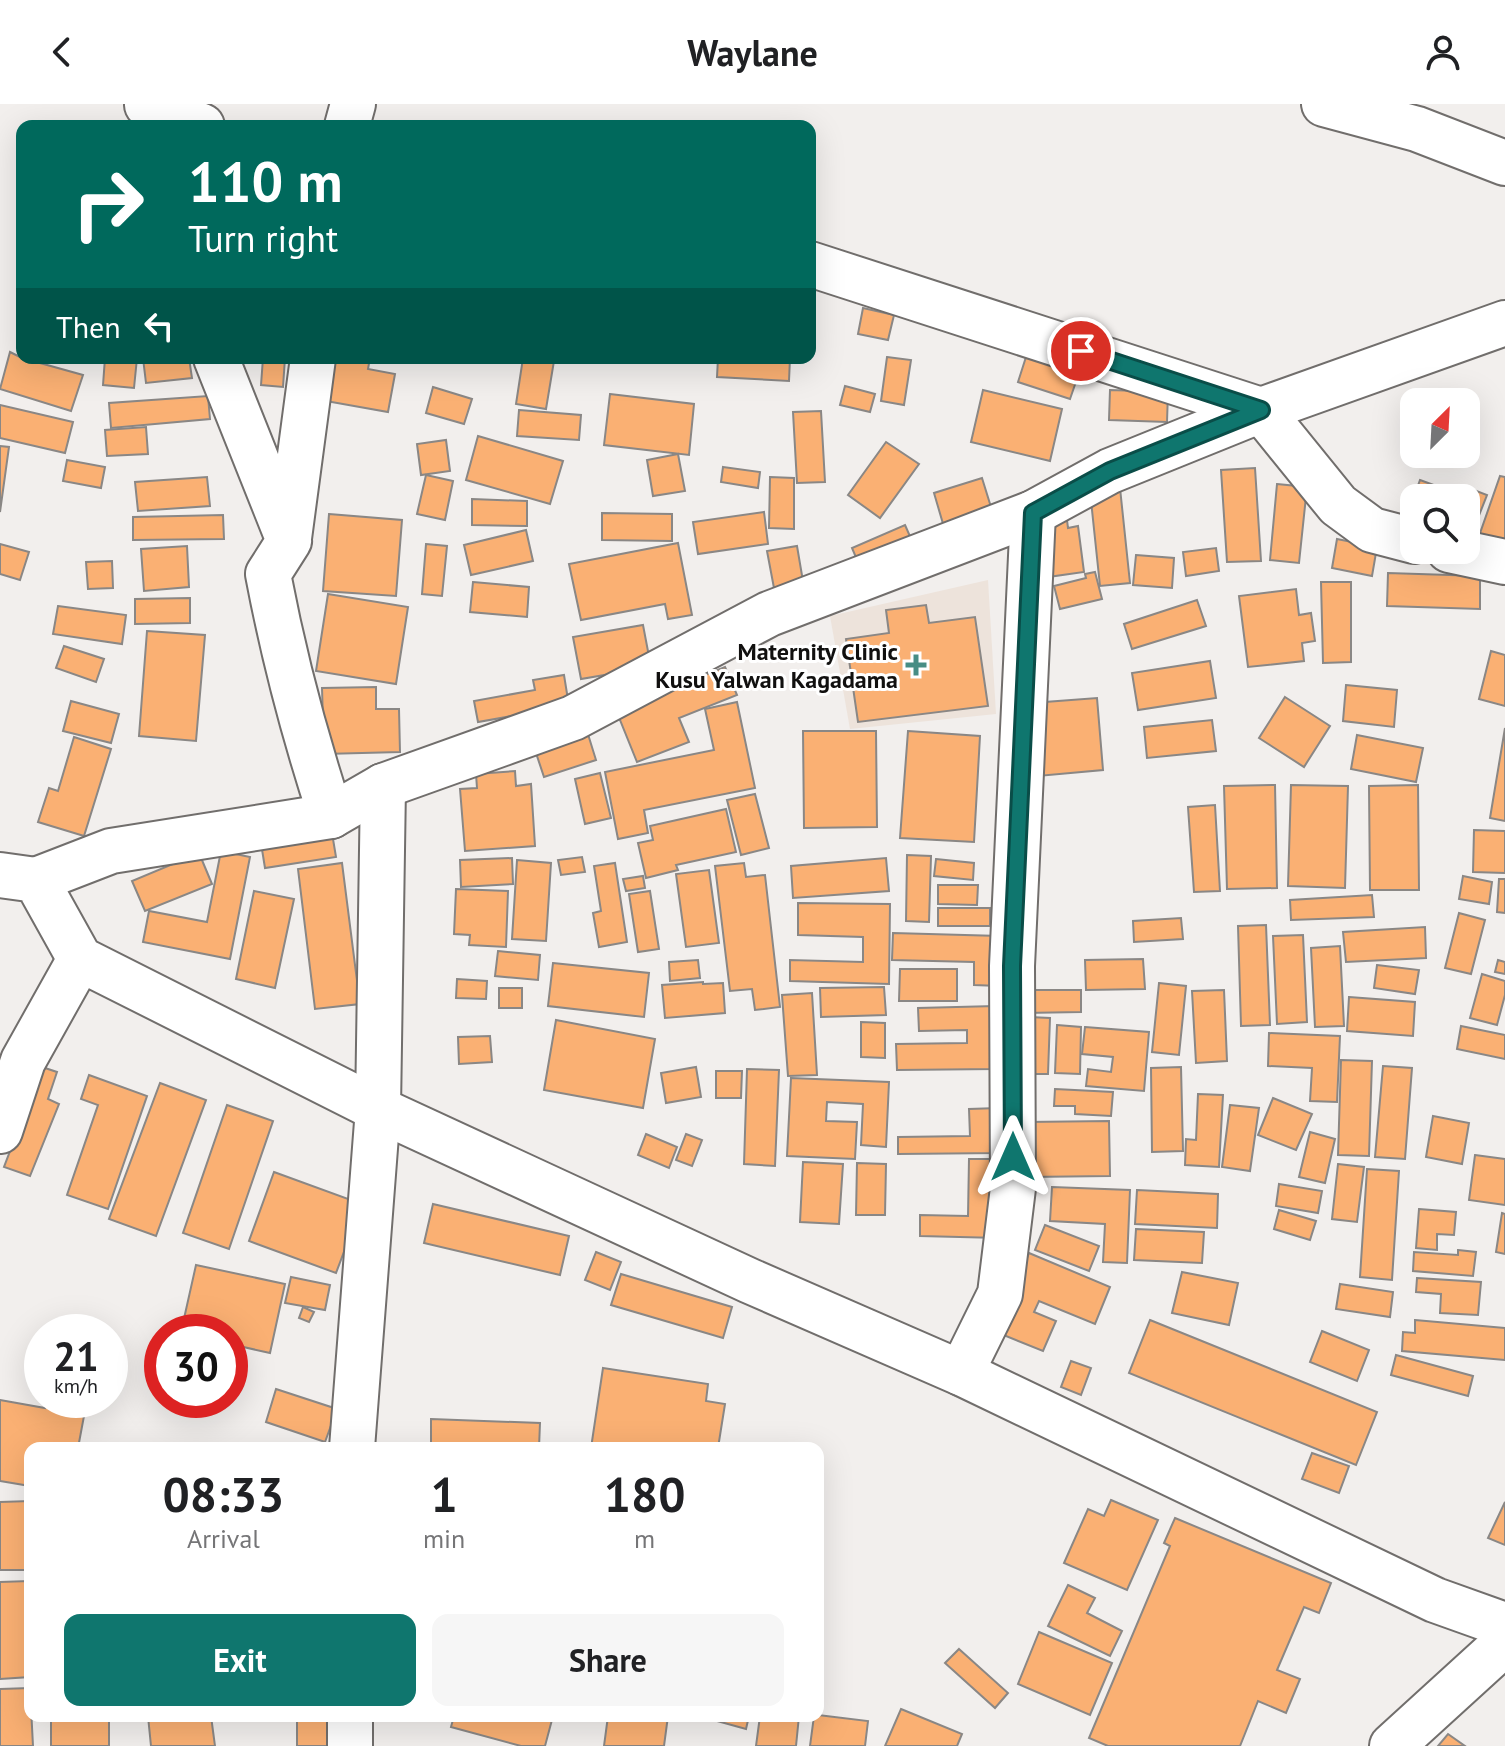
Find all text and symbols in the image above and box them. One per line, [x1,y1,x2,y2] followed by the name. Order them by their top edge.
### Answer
[687,29,818,76] text: Waylane
[40,30,84,74] icon: back
[1421,30,1465,74] icon: person
[188,145,343,217] text: 110 m
[56,152,160,256] icon: right
[188,215,338,262] text: Turn right
[137,304,181,348] icon: left
[56,307,121,346] text: Then
[1047,317,1115,385] pin
[1059,329,1103,373] icon: arrive
[1400,388,1480,468] north arrow
[1400,388,1480,564] map controls
[1400,484,1480,564] button: search
[655,636,898,695] place label: Maternity Clinic Kusu Yalwan Kagadama
[905,654,927,676] marker: Maternity Clinic Kusu Yalwan Kagadama
[971,1115,1055,1199] position arrow
[144,1314,248,1418] speed limit sign: 30
[53,1330,99,1382] text: 21
[54,1373,98,1399] text: km/h
[163,1463,284,1525] text: 08:33
[430,1463,458,1525] text: 1
[604,1463,685,1525] text: 180
[187,1522,260,1555] text: Arrival
[423,1522,465,1555] text: min
[634,1522,655,1555] text: m
[64,1614,416,1706] button: Exit
[432,1614,784,1706] button: Share

